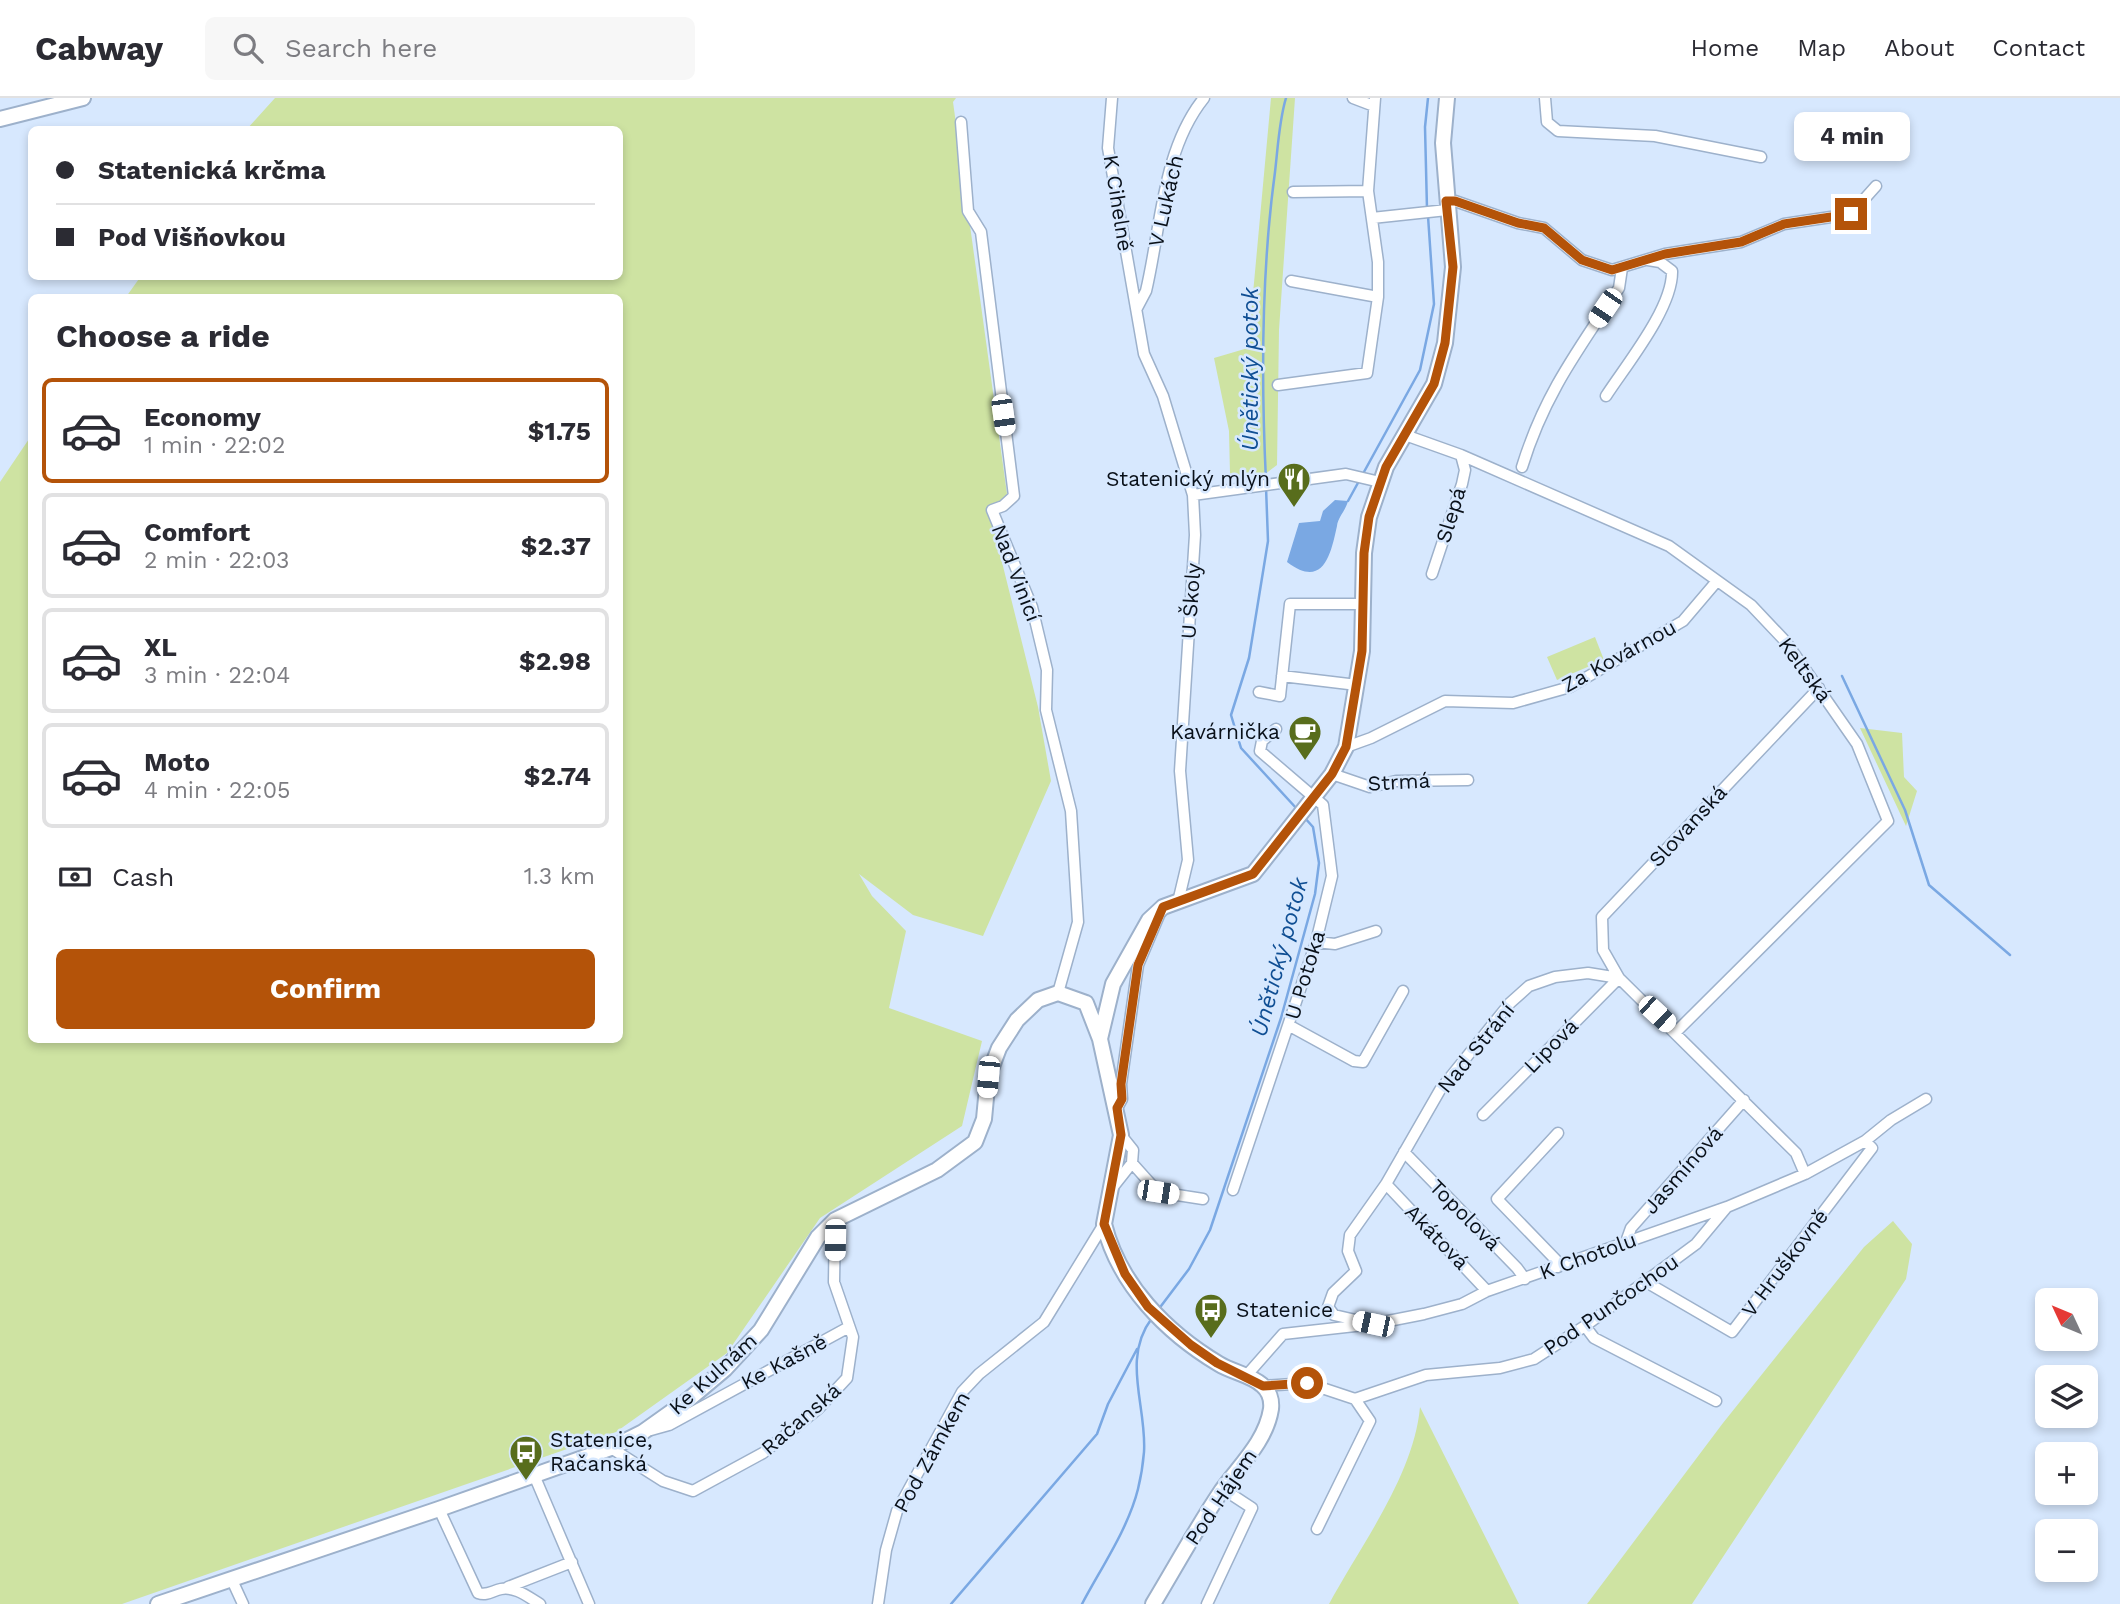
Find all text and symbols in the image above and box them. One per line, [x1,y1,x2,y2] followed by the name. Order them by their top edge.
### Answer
[205,17,695,80] search box
[35,29,163,68] text: Cabway
[229,29,267,67] icon: search
[285,33,437,63] text: Search here
[1691,34,1759,62] text: Home
[1797,34,1846,62] text: Map
[1884,34,1954,62] text: About
[1992,34,2085,62] text: Contact
[1793,113,1909,162] callout: 4 min
[1820,123,1884,150] text: 4 min
[1143,152,1188,249] street label: V Lukách
[1099,153,1138,253] street label: K Cihelně
[98,155,326,185] text: Statenická krčma
[1835,198,1867,230] route end
[98,222,286,252] text: Pod Višňovkou
[1585,285,1626,331] car
[1237,286,1264,451] water label: Únětický potok
[56,317,270,355] text: Choose a ride
[990,393,1017,437] car
[60,399,123,462] icon: car
[144,402,261,432] text: Economy
[528,416,591,446] text: $1.75
[144,432,285,459] text: 1 min · 22:02
[1275,460,1313,509] restaurant icon: Statenický mlýn
[1106,466,1270,491] place label: Statenický mlýn
[1430,484,1471,546] street label: Slepá
[60,514,123,577] icon: car
[144,517,250,547] text: Comfort
[987,521,1047,625] street label: Nad Vinicí
[521,531,591,561] text: $2.37
[144,547,289,574] text: 2 min · 22:03
[1175,562,1206,640] street label: U Školy
[1557,614,1680,697] street label: Za Kovárnou
[60,629,123,692] icon: car
[144,632,177,662] text: XL
[1773,632,1837,707] street label: Keltská
[519,646,591,676] text: $2.98
[144,662,290,689] text: 3 min · 22:04
[1286,713,1324,762] cafe icon: Kavárnička
[1170,719,1280,744] place label: Kavárnička
[60,744,123,807] icon: car
[144,747,210,777] text: Moto
[524,761,591,791] text: $2.74
[1367,767,1431,796] street label: Strmá
[144,777,290,804] text: 4 min · 22:05
[1643,780,1732,872] street label: Slovanská
[56,858,94,896] icon: cash
[112,862,174,892] text: Cash
[524,863,595,890] text: 1.3 km
[1245,873,1314,1040] water label: Únětický potok
[1279,927,1330,1023] street label: U Potoka
[56,949,595,1029] button: Confirm
[1635,992,1680,1036] car
[1432,997,1520,1098] street label: Nad Strání
[1518,1013,1583,1078] street label: Lipová
[976,1055,1001,1099] car
[1638,1121,1728,1219] street label: Jasmínová
[1425,1174,1506,1255] street label: Topolová
[1136,1178,1181,1206] car
[1400,1199,1475,1275] street label: Akátová
[1736,1204,1833,1321] street label: V Hruškovně
[825,1219,846,1261] car
[1536,1226,1640,1285] street label: K Chotolu
[1538,1249,1683,1360] street label: Pod Punčochou
[2035,1288,2098,1351] north arrow
[2035,1288,2098,1582] map controls
[1192,1291,1230,1340] bus stop icon: Statenice
[1236,1297,1333,1322] place label: Statenice
[1351,1309,1396,1339] car
[664,1328,762,1420] street label: Ke Kulnám
[737,1329,831,1395] street label: Ke Kašně
[2035,1365,2098,1428] button: layers
[1291,1367,1323,1399] route start
[756,1377,846,1460] street label: Račanská
[888,1387,975,1517] street label: Pod Zámkem
[550,1427,653,1476] place label: Statenice, Račanská
[507,1433,545,1482] bus stop icon: Statenice, Račanská
[2035,1442,2098,1505] button: +
[1179,1444,1262,1549] street label: Pod Hájem
[2035,1519,2098,1582] button: −

